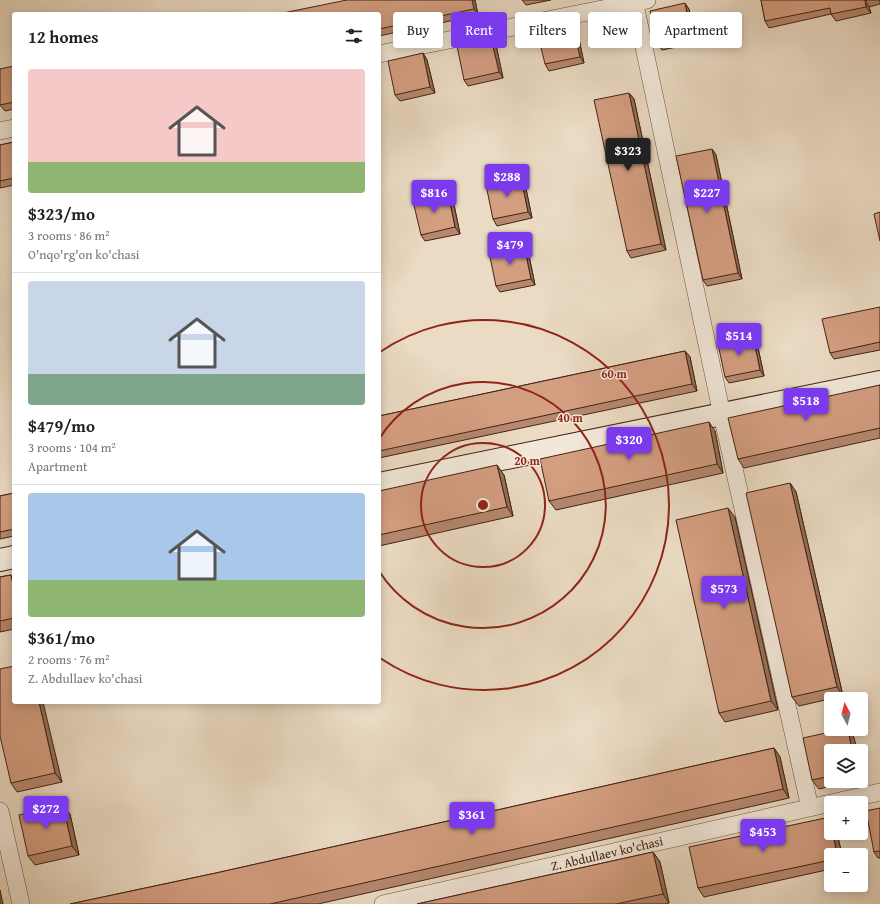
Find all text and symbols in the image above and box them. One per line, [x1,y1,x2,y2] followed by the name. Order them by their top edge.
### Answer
[393,12,443,48] chip: Buy
[451,12,507,48] chip: Rent
[515,12,580,48] chip: Filters
[588,12,642,48] chip: New
[650,12,742,48] chip: Apartment
[28,24,99,49] text: 12 homes
[343,25,365,47] icon: filters
[161,95,233,167] icon: home
[604,138,652,172] pin: $323
[615,141,641,160] text: $323
[483,164,531,198] pin: $288
[494,167,520,186] text: $288
[410,180,458,214] pin: $816
[683,180,731,214] pin: $227
[421,183,447,202] text: $816
[694,183,720,202] text: $227
[28,201,95,226] text: $323/mo
[28,226,110,245] text: 3 rooms · 86 m²
[486,232,534,266] pin: $479
[497,235,523,254] text: $479
[28,245,139,264] text: O'nqo'rg'on ko'chasi
[161,307,233,379] icon: home
[715,323,763,357] pin: $514
[726,326,752,345] text: $514
[601,365,627,382] text: 60 m
[782,388,830,422] pin: $518
[793,391,819,410] text: $518
[557,409,583,426] text: 40 m
[28,413,95,438] text: $479/mo
[605,427,653,461] pin: $320
[616,430,642,449] text: $320
[28,438,116,457] text: 3 rooms · 104 m²
[514,452,540,469] text: 20 m
[28,457,88,476] text: Apartment
[476,498,490,512] centre of rings
[161,519,233,591] icon: home
[700,576,748,610] pin: $573
[711,579,737,598] text: $573
[28,625,95,650] text: $361/mo
[28,650,110,669] text: 2 rooms · 76 m²
[28,669,143,688] text: Z. Abdullaev ko'chasi
[824,692,868,736] north arrow
[824,692,868,892] map controls
[824,744,868,788] button: layers
[22,796,70,830] pin: $272
[824,796,868,840] button: +
[33,799,59,818] text: $272
[448,802,496,836] pin: $361
[459,805,485,824] text: $361
[739,819,787,853] pin: $453
[750,822,776,841] text: $453
[549,831,665,876] street label: Z. Abdullaev ko'chasi
[824,848,868,892] button: −

